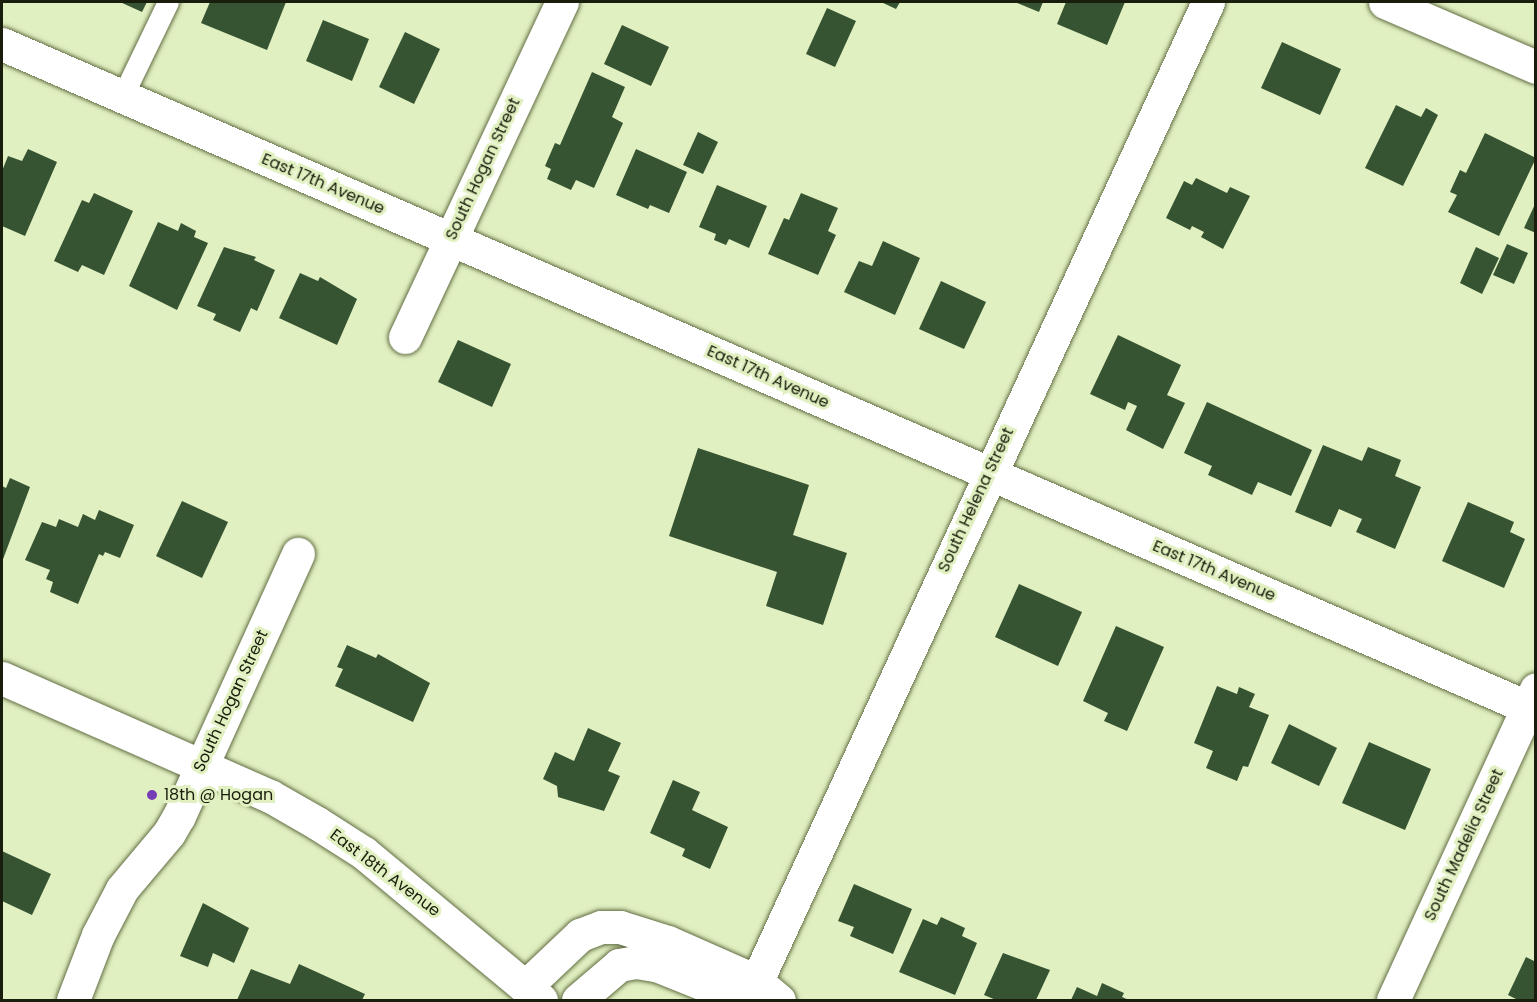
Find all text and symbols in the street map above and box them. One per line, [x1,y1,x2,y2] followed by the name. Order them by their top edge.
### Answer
[442,95,524,243] street label: South Hogan Street
[259,149,387,219] street label: East 17th Avenue
[704,341,832,413] street label: East 17th Avenue
[934,425,1018,575] street label: South Helena Street
[1150,536,1278,606] street label: East 17th Avenue
[190,627,272,775] street label: South Hogan Street
[1420,766,1508,924] street label: South Madelia Street
[164,785,273,805] place label: 18th @ Hogan
[145,788,159,802] marker: 18th @ Hogan
[326,825,444,921] street label: East 18th Avenue

